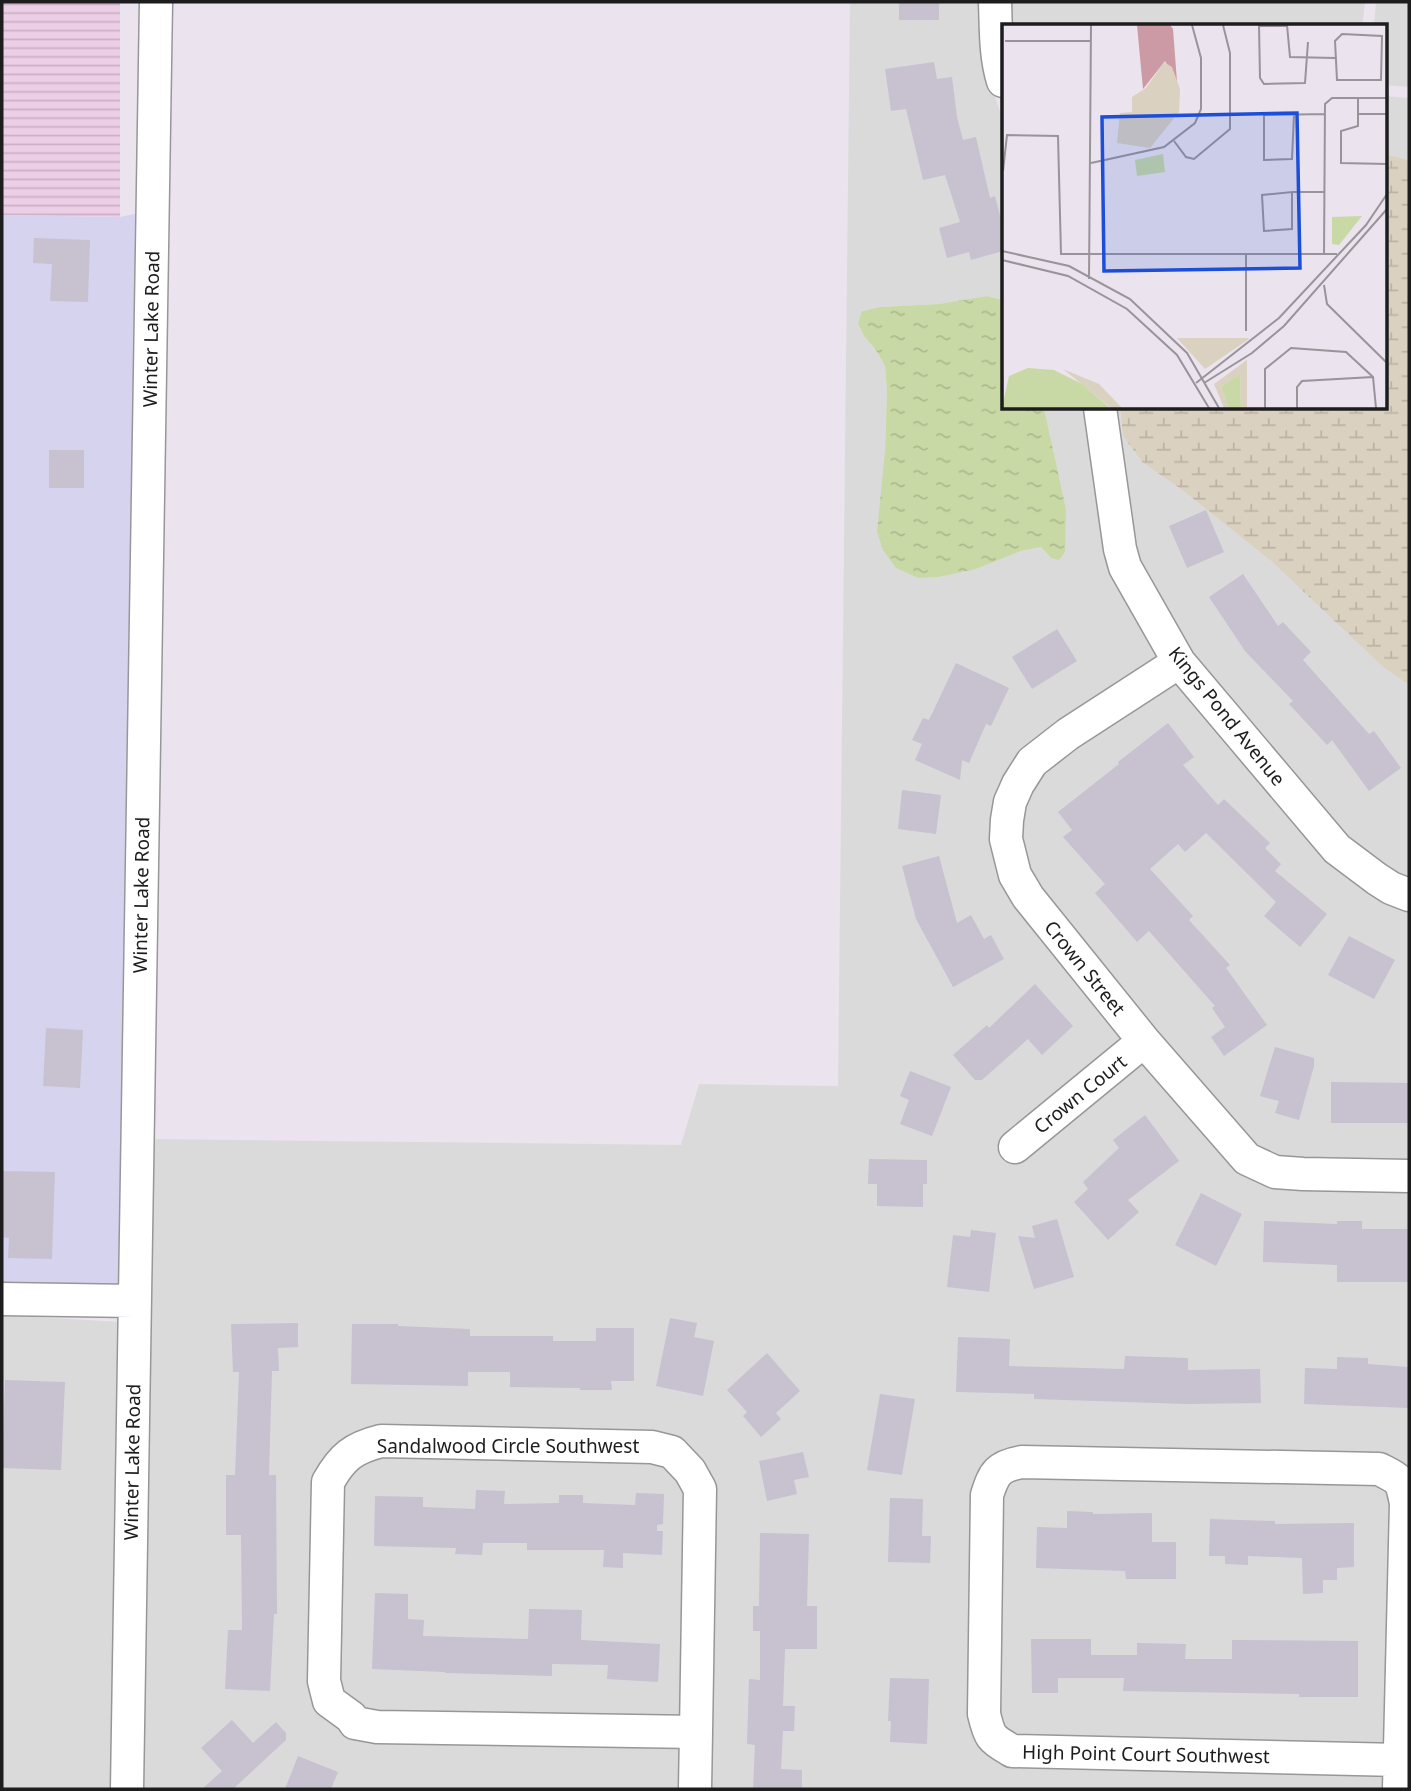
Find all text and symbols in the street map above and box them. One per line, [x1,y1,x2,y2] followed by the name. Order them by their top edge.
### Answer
[1002,24,1386,410] inset map
[137,250,165,408] street label: Winter Lake Road
[1163,641,1291,791] street label: Kings Pond Avenue
[127,816,155,974] street label: Winter Lake Road
[1039,915,1131,1021] street label: Crown Street
[1028,1049,1132,1139] street label: Crown Court
[118,1383,146,1541] street label: Winter Lake Road
[377,1433,639,1459] street label: Sandalwood Circle Southwest
[1022,1739,1270,1769] street label: High Point Court Southwest

